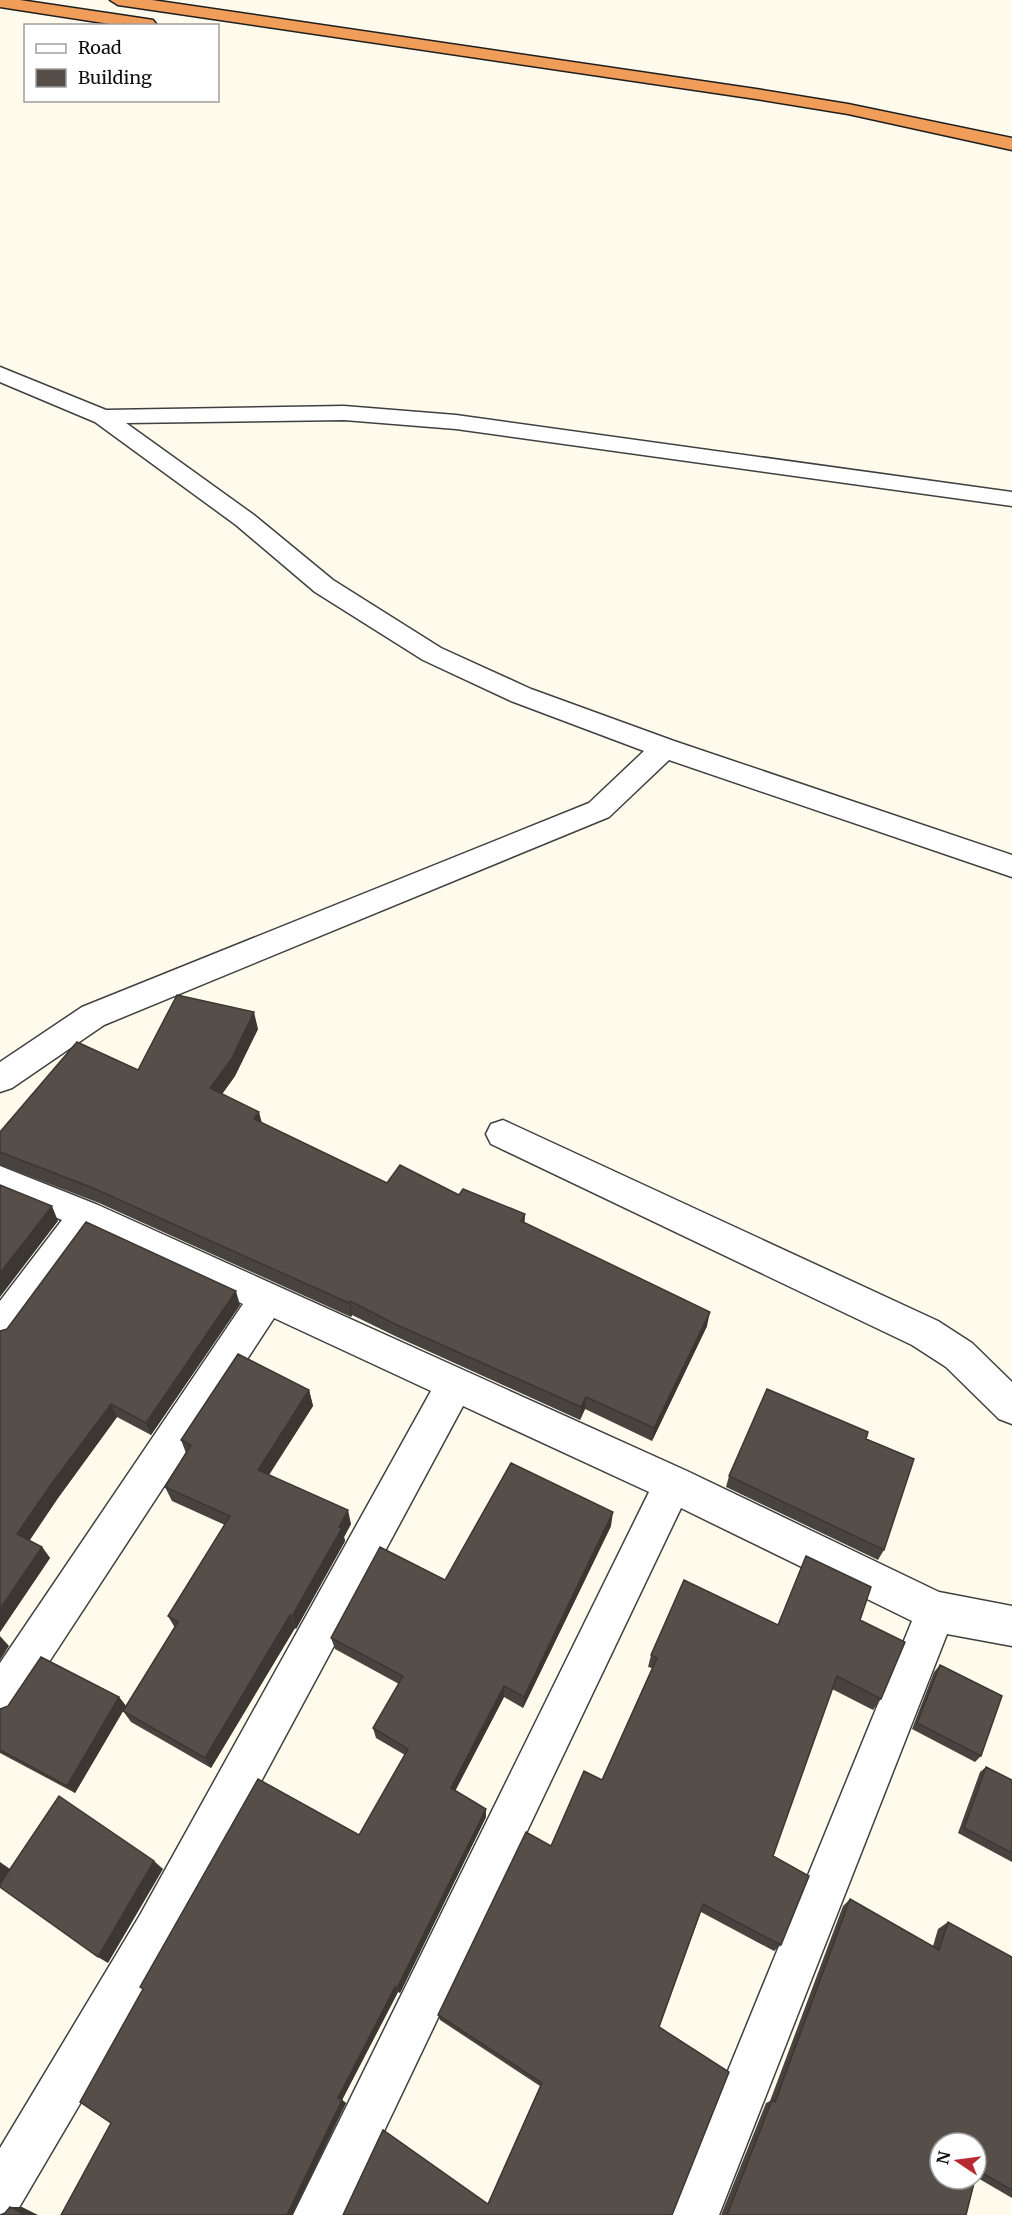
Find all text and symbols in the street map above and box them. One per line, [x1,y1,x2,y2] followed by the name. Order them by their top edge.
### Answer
[24,24,219,102] legend
[78,36,122,59] text: Road
[78,66,152,89] text: Building
[928,2131,988,2191] north arrow
[932,2149,955,2166] text: N

